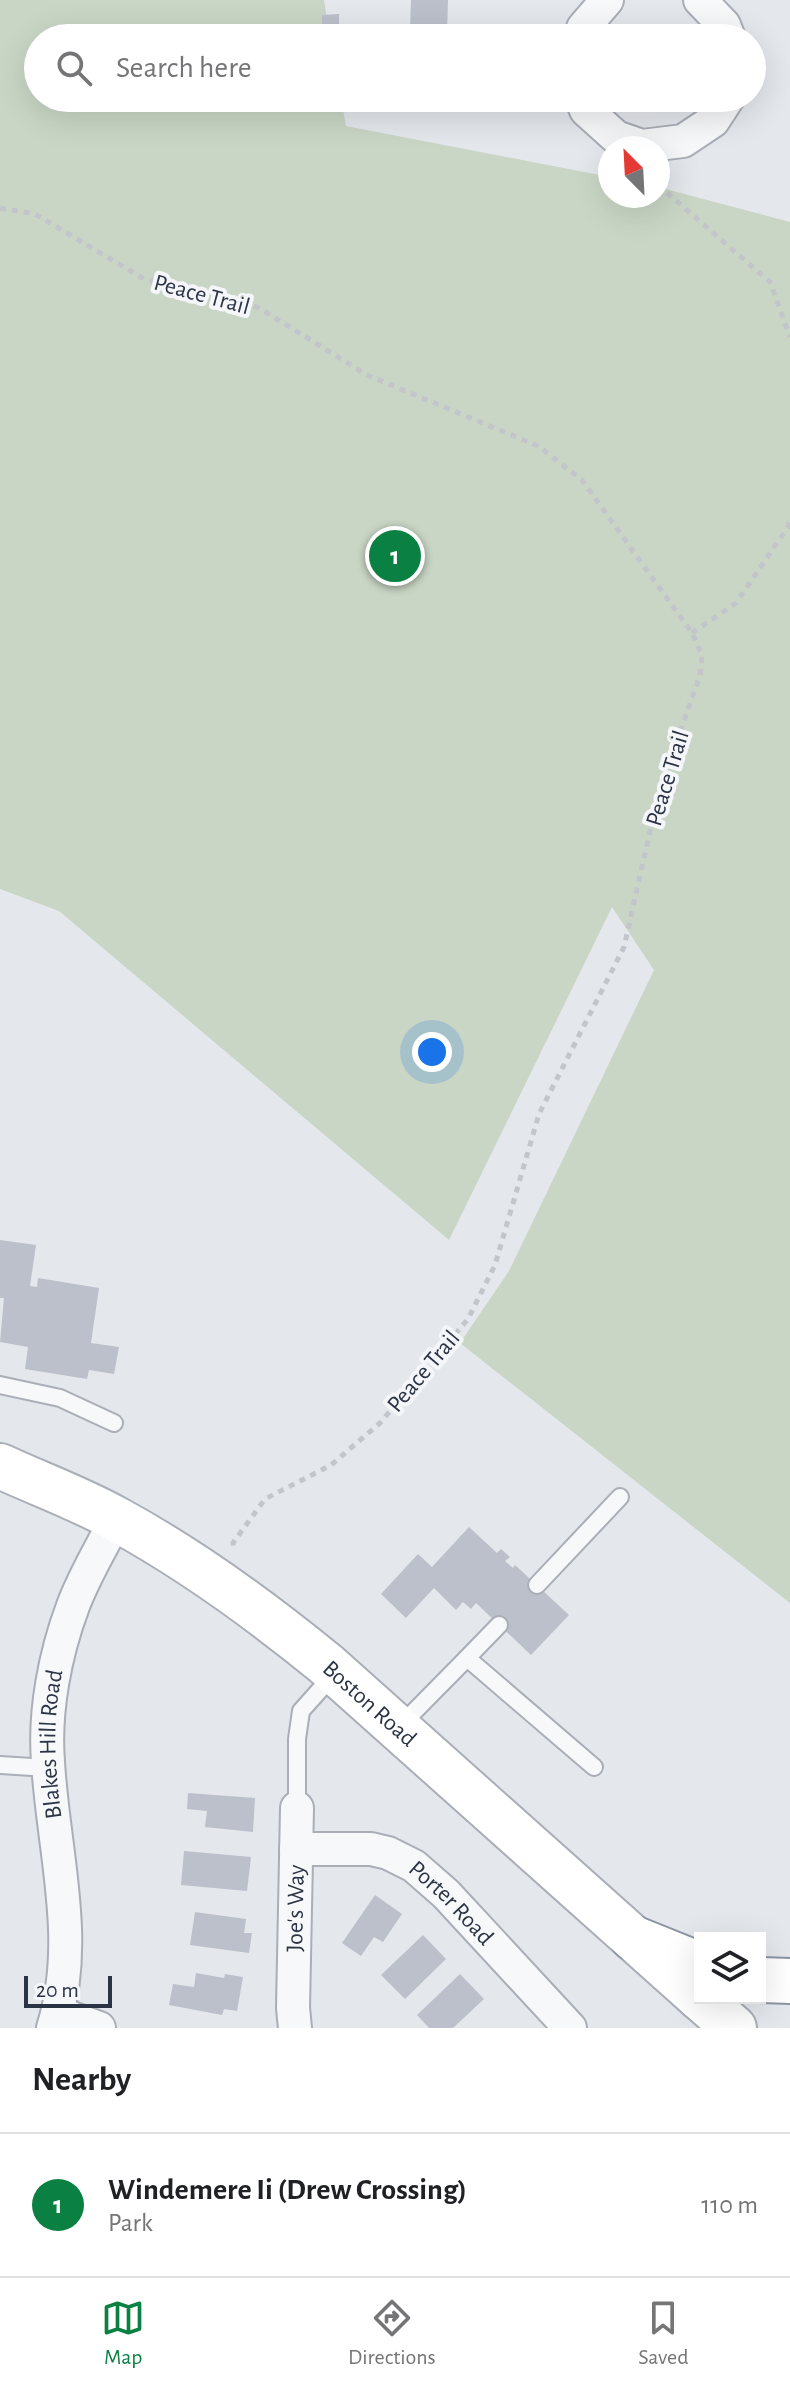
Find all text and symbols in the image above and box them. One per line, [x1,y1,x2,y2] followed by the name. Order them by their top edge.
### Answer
[24,24,766,112] search box
[52,46,96,90] icon: search
[116,53,252,83] text: Search here
[598,136,670,208] north arrow
[151,271,252,319] street label: Peace Trail
[369,526,421,586] pin: 1
[642,728,694,829] street label: Peace Trail
[412,1032,452,1072] your location
[383,1326,465,1417] street label: Peace Trail
[318,1656,421,1752] street label: Boston Road
[36,1667,67,1820] street label: Blakes Hill Road
[404,1856,498,1950] street label: Porter Road
[283,1864,309,1952] street label: Joe's Way
[694,1932,766,2004] map controls
[694,1932,766,2004] button: layers
[24,1972,112,2008] scale bar
[36,1979,79,2001] text: 20 m
[32,2063,131,2097] text: Nearby
[108,2175,467,2205] text: Windemere Ii (Drew Crossing)
[53,2192,63,2218] text: 1
[701,2192,758,2218] text: 110 m
[108,2210,153,2236] text: Park
[101,2296,145,2370] tab: Map
[348,2296,436,2370] tab: Directions
[638,2296,689,2370] tab: Saved

